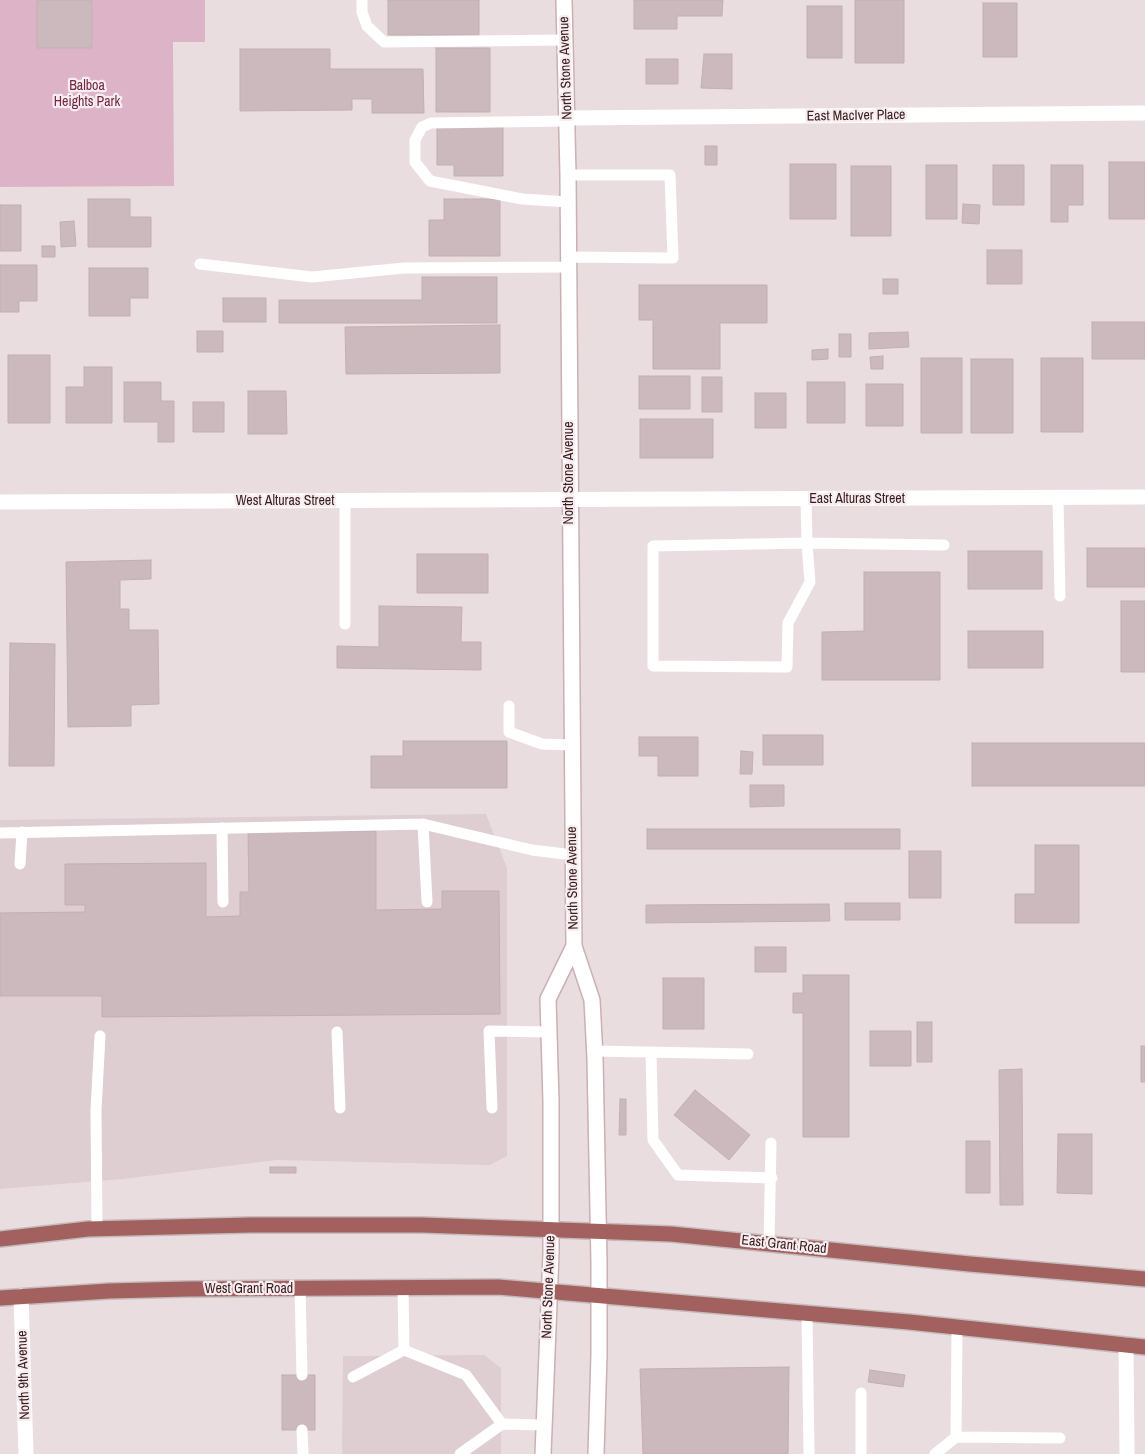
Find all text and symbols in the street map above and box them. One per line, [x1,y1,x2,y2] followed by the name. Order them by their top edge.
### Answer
[556,16,576,120] street label: North Stone Avenue
[54,78,120,110] park label: Balboa Heights Park
[806,107,906,125] street label: East MacIver Place
[561,421,577,525] street label: North Stone Avenue
[809,491,905,507] street label: East Alturas Street
[236,493,334,509] street label: West Alturas Street
[564,826,582,930] street label: North Stone Avenue
[741,1232,827,1258] street label: East Grant Road
[539,1235,559,1339] street label: North Stone Avenue
[205,1281,293,1297] street label: West Grant Road
[14,1330,34,1420] street label: North 9th Avenue

